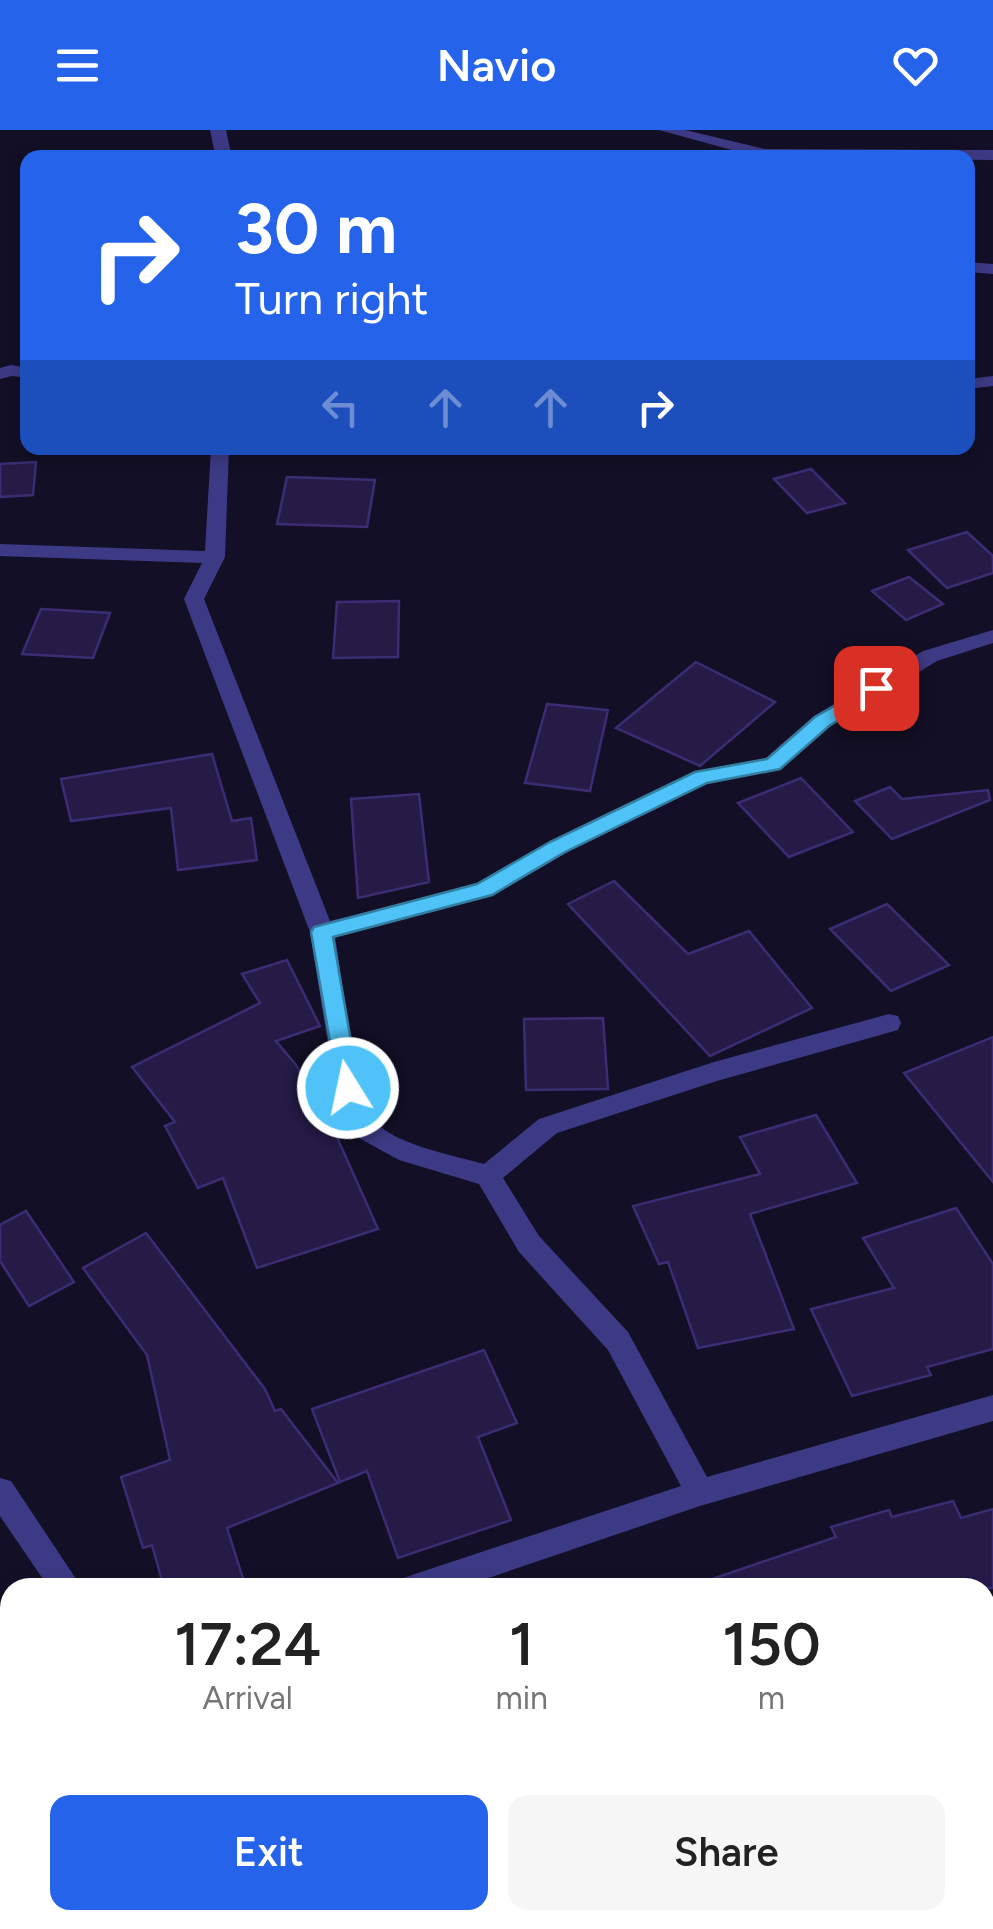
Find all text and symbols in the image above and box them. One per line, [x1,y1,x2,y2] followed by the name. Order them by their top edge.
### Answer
[50,38,105,93] icon: menu
[437,38,556,92] text: Navio
[888,38,943,93] icon: heart
[235,186,397,271] text: 30 m
[70,190,200,320] icon: right
[235,271,428,325] text: Turn right
[313,380,368,435] icon: left
[418,380,473,435] icon: ahead
[523,380,578,435] icon: ahead
[628,380,683,435] icon: right
[834,646,919,731] pin
[849,661,904,716] icon: arrive
[296,1036,400,1140] position arrow
[174,1608,321,1680] text: 17:24
[509,1608,534,1680] text: 1
[722,1608,821,1680] text: 150
[203,1679,293,1717] text: Arrival
[495,1679,548,1717] text: min
[758,1679,785,1717] text: m
[50,1795,488,1910] button: Exit
[508,1795,945,1910] button: Share

